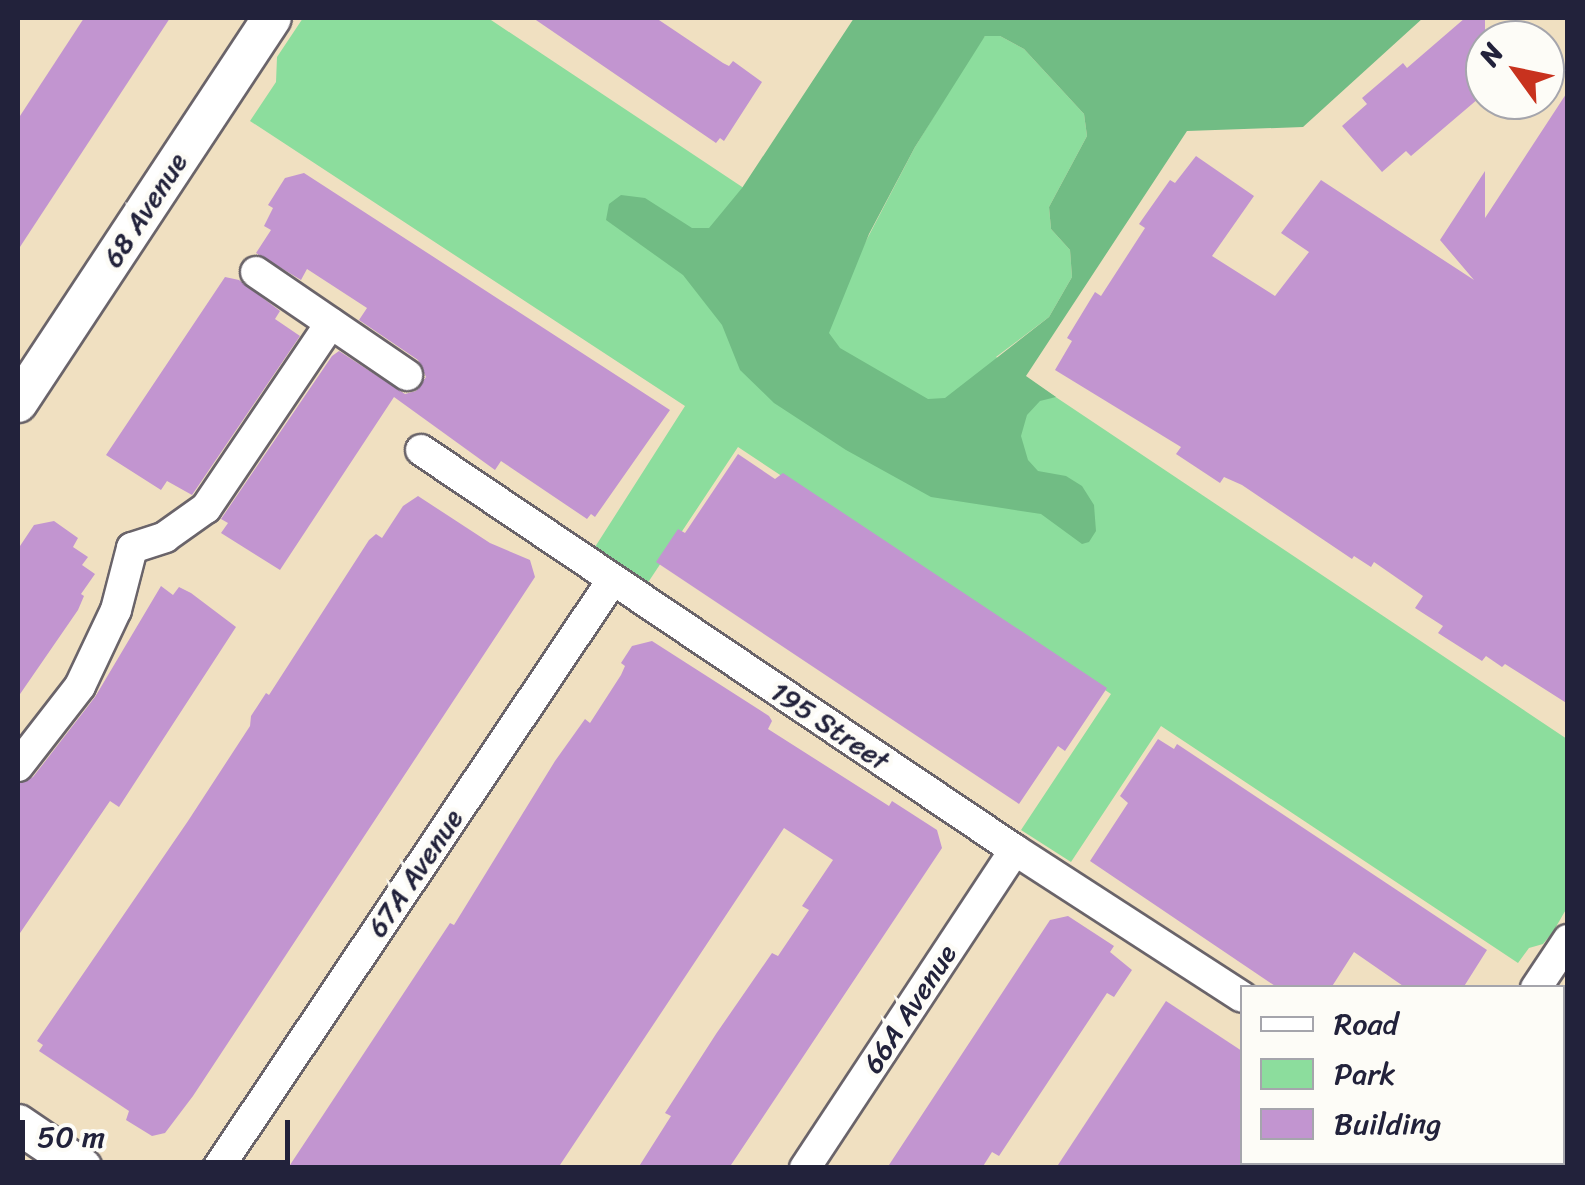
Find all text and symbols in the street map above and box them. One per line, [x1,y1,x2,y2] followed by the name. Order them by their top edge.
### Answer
[1465,20,1565,120] north arrow
[1465,33,1517,76] text: N
[96,147,194,273] street label: 68 Avenue
[765,674,895,778] street label: 195 Street
[360,803,470,943] street label: 67A Avenue
[856,938,964,1080] street label: 66A Avenue
[1240,985,1565,1165] legend
[1334,997,1398,1051] text: Road
[1334,1047,1396,1101] text: Park
[1334,1097,1441,1151] text: Building
[25,1100,295,1162] scale bar
[37,1110,105,1164] text: 50 m

